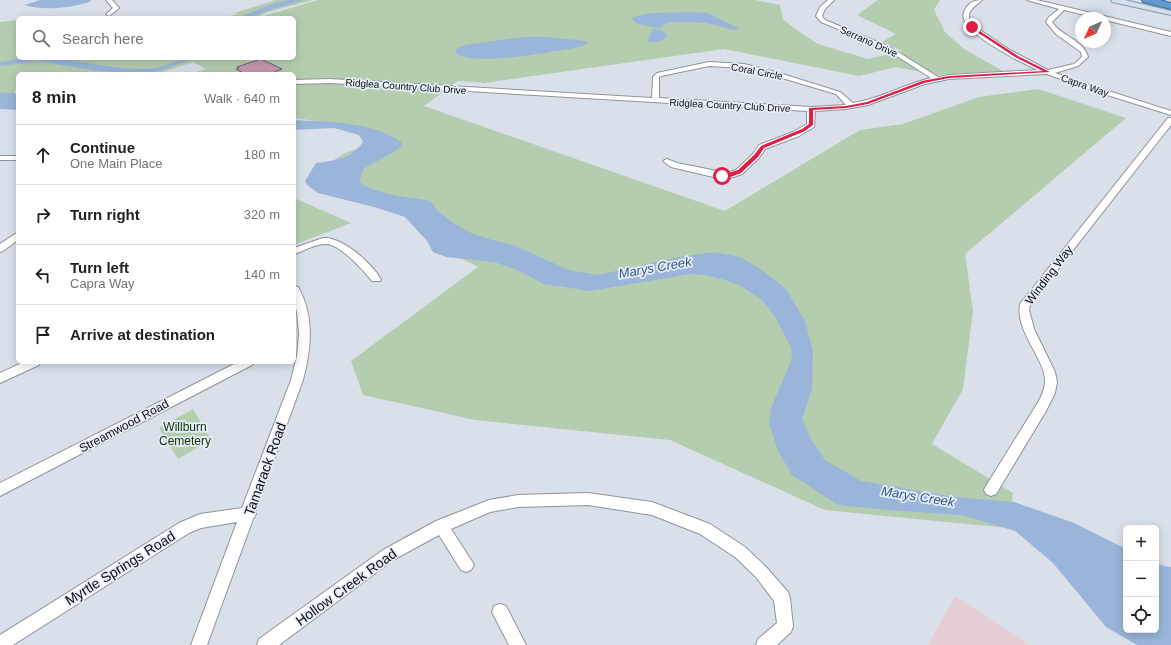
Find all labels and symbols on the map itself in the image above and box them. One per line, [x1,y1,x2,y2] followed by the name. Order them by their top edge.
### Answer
[1075,12,1111,48] north arrow
[963,18,981,36] route end
[838,24,900,59] street label: Serrano Drive
[730,61,784,82] street label: Coral Circle
[1060,72,1110,99] street label: Capra Way
[345,77,467,96] street label: Ridglea Country Club Drive
[669,97,791,114] street label: Ridglea Country Club Drive
[713,167,731,185] route start
[1022,243,1076,307] street label: Winding Way
[618,253,694,281] water label: Marys Creek
[77,396,171,456] street label: Streamwood Road
[159,420,211,448] park label: Willburn Cemetery
[241,420,289,518] street label: Tamarack Road
[880,483,957,510] water label: Marys Creek
[62,528,178,608] street label: Myrtle Springs Road
[293,545,399,629] street label: Hollow Creek Road

